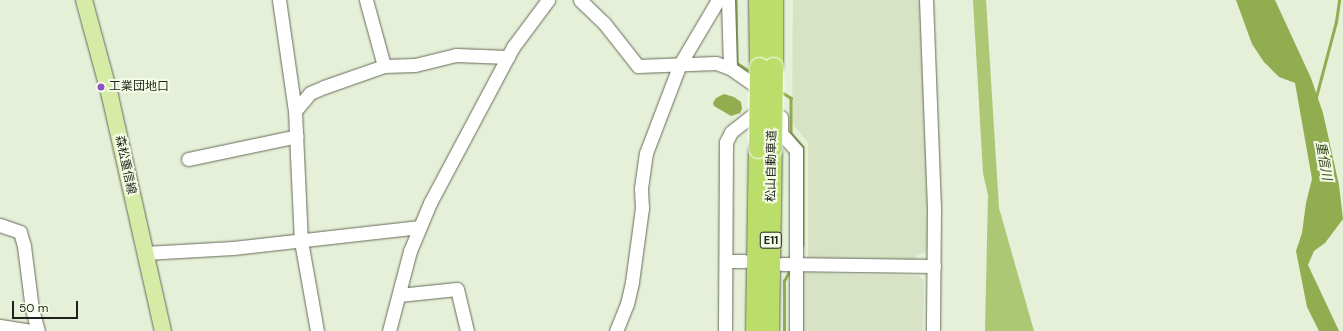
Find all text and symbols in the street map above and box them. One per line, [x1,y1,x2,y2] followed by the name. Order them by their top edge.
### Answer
[109,80,169,94] place label: 工業団地口
[96,82,106,92] marker: 工業団地口
[764,130,780,202] street label: 松山自動車道
[112,134,138,196] street label: 森松重信線
[1312,140,1334,182] water label: 重信川
[759,231,783,249] road number: E11
[14,293,80,319] scale bar
[19,300,48,316] text: 50 m

